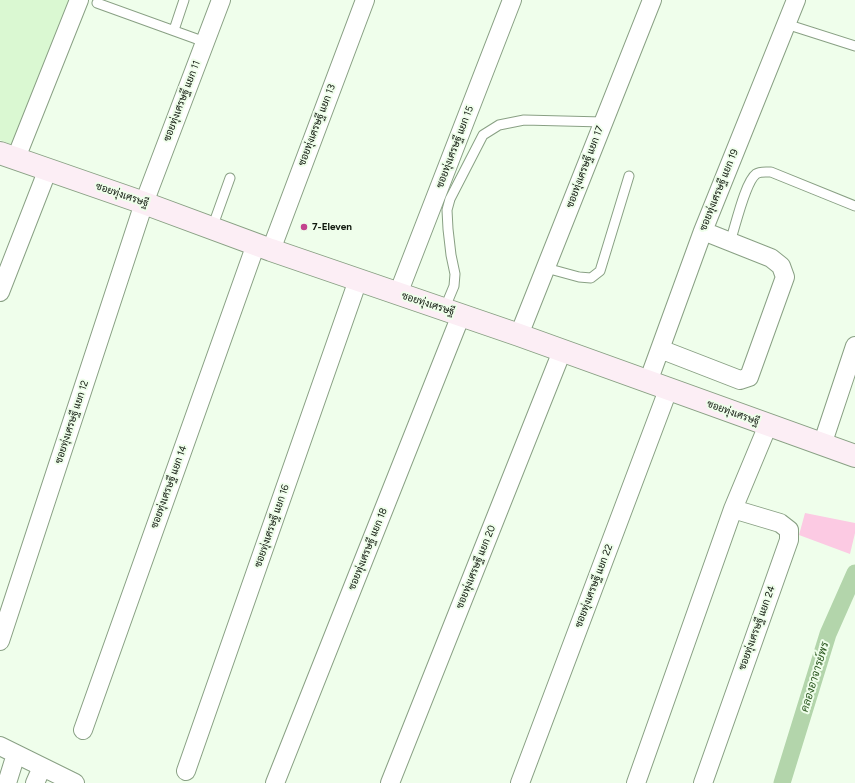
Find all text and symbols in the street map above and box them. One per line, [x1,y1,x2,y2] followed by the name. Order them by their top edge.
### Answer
[161,59,203,143] street label: ซอยทุ่งเศรษฐี แยก 11
[296,82,338,168] street label: ซอยทุ่งเศรษฐี แยก 13
[434,104,476,190] street label: ซอยทุ่งเศรษฐี แยก 15
[564,124,606,210] street label: ซอยทุ่งเศรษฐี แยก 17
[697,147,741,233] street label: ซอยทุ่งเศรษฐี แยก 19
[94,180,150,210] street label: ซอยทุ่งเศรษฐี
[312,221,352,233] place label: 7-Eleven
[299,222,309,232] marker: 7-Eleven
[400,290,456,318] street label: ซอยทุ่งเศรษฐี
[53,379,91,465] street label: ซอยทุ่งเศรษฐี แยก 12
[705,398,761,428] street label: ซอยทุ่งเศรษฐี
[148,444,190,530] street label: ซอยทุ่งเศรษฐี แยก 14
[252,483,292,569] street label: ซอยทุ่งเศรษฐี แยก 16
[346,506,390,592] street label: ซอยทุ่งเศรษฐี แยก 18
[454,523,498,611] street label: ซอยทุ่งเศรษฐี แยก 20
[573,543,615,629] street label: ซอยทุ่งเศรษฐี แยก 22
[736,584,778,672] street label: ซอยทุ่งเศรษฐี แยก 24
[798,640,832,714] water label: คลองอาจารย์พร

